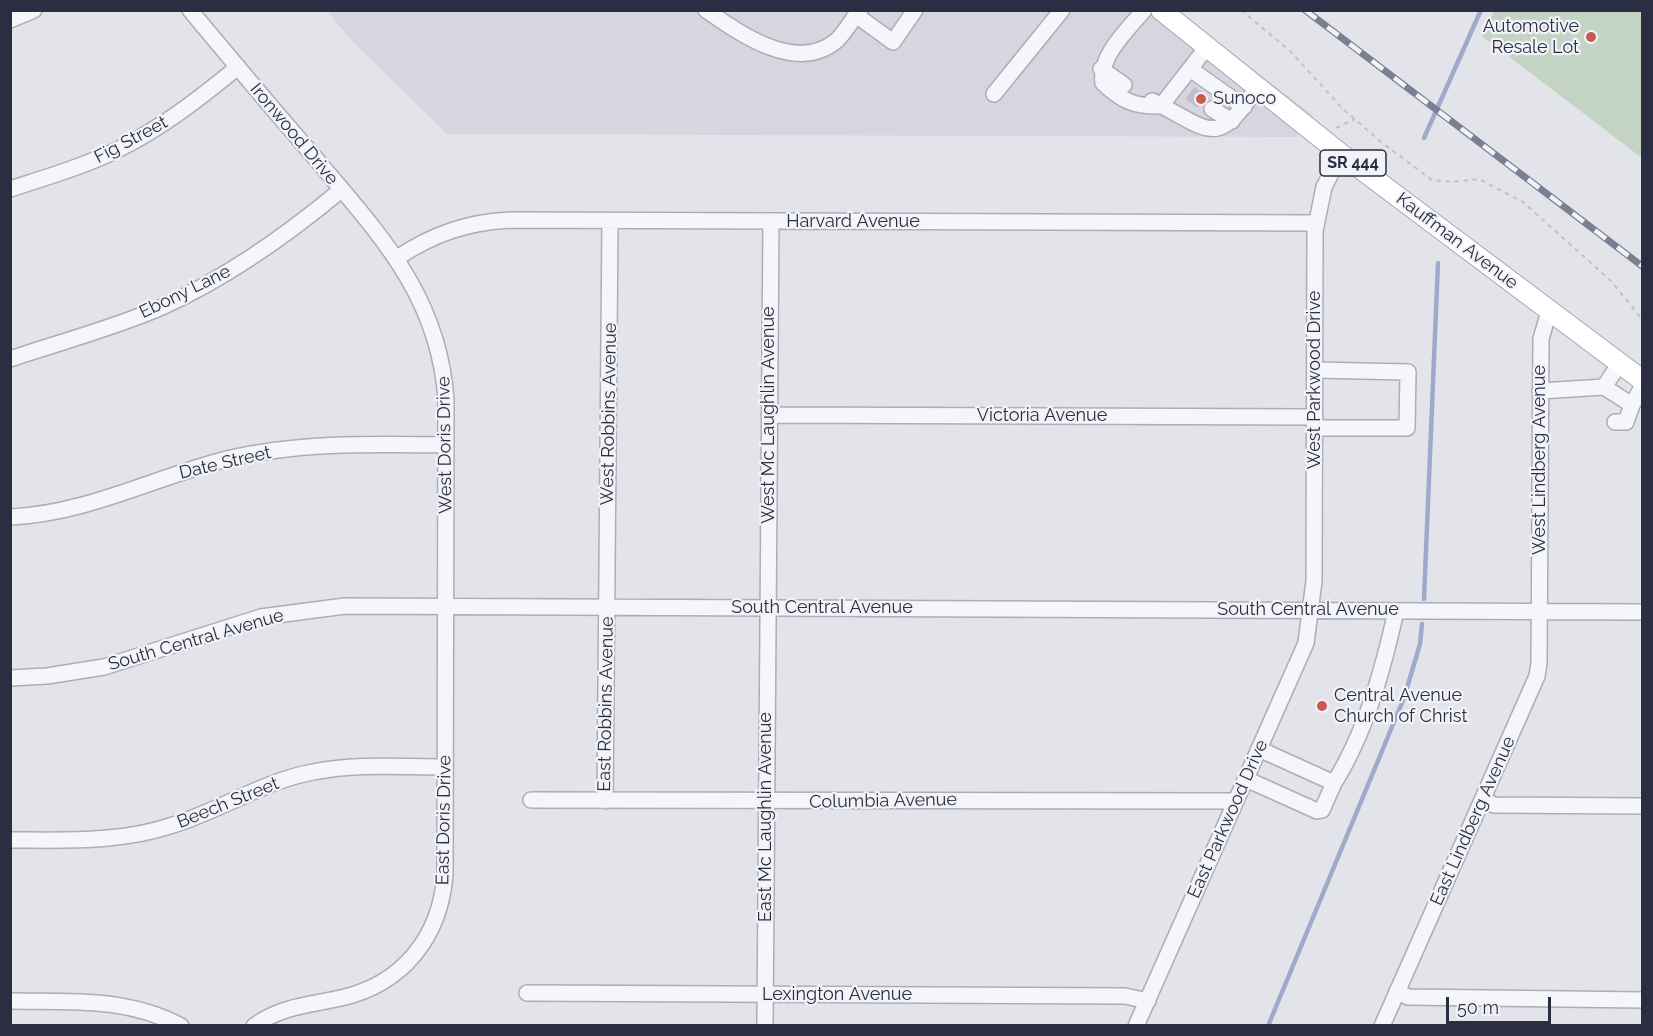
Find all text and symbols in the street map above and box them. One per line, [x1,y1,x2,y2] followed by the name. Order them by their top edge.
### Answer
[1483,16,1579,58] place label: Automotive Resale Lot
[1584,30,1598,44] marker: Automotive Resale Lot
[245,79,343,189] street label: Ironwood Drive
[1213,88,1276,110] place label: Sunoco
[1194,92,1208,106] marker: Sunoco
[91,112,171,168] street label: Fig Street
[1320,150,1386,176] road number: SR 444
[1392,188,1522,294] street label: Kauffman Avenue
[786,211,920,233] street label: Harvard Avenue
[136,261,234,323] street label: Ebony Lane
[1304,291,1326,469] street label: West Parkwood Drive
[758,306,780,524] street label: West Mc Laughlin Avenue
[597,322,621,506] street label: West Robbins Avenue
[1529,365,1551,555] street label: West Lindberg Avenue
[433,376,457,514] street label: West Doris Drive
[977,405,1107,427] street label: Victoria Avenue
[177,442,273,484] street label: Date Street
[731,597,913,619] street label: South Central Avenue
[1217,599,1399,621] street label: South Central Avenue
[106,605,286,675] street label: South Central Avenue
[594,616,618,792] street label: East Robbins Avenue
[1334,685,1467,728] place label: Central Avenue Church of Christ
[1315,699,1329,713] marker: Central Avenue Church of Christ
[755,712,777,922] street label: East Mc Laughlin Avenue
[1426,733,1520,909] street label: East Lindberg Avenue
[1183,736,1273,902] street label: East Parkwood Drive
[432,755,456,885] street label: East Doris Drive
[174,773,282,833] street label: Beech Street
[809,789,957,813] street label: Columbia Avenue
[762,984,912,1006] street label: Lexington Avenue
[1449,985,1554,1023] scale bar
[1457,997,1499,1018] text: 50 m

